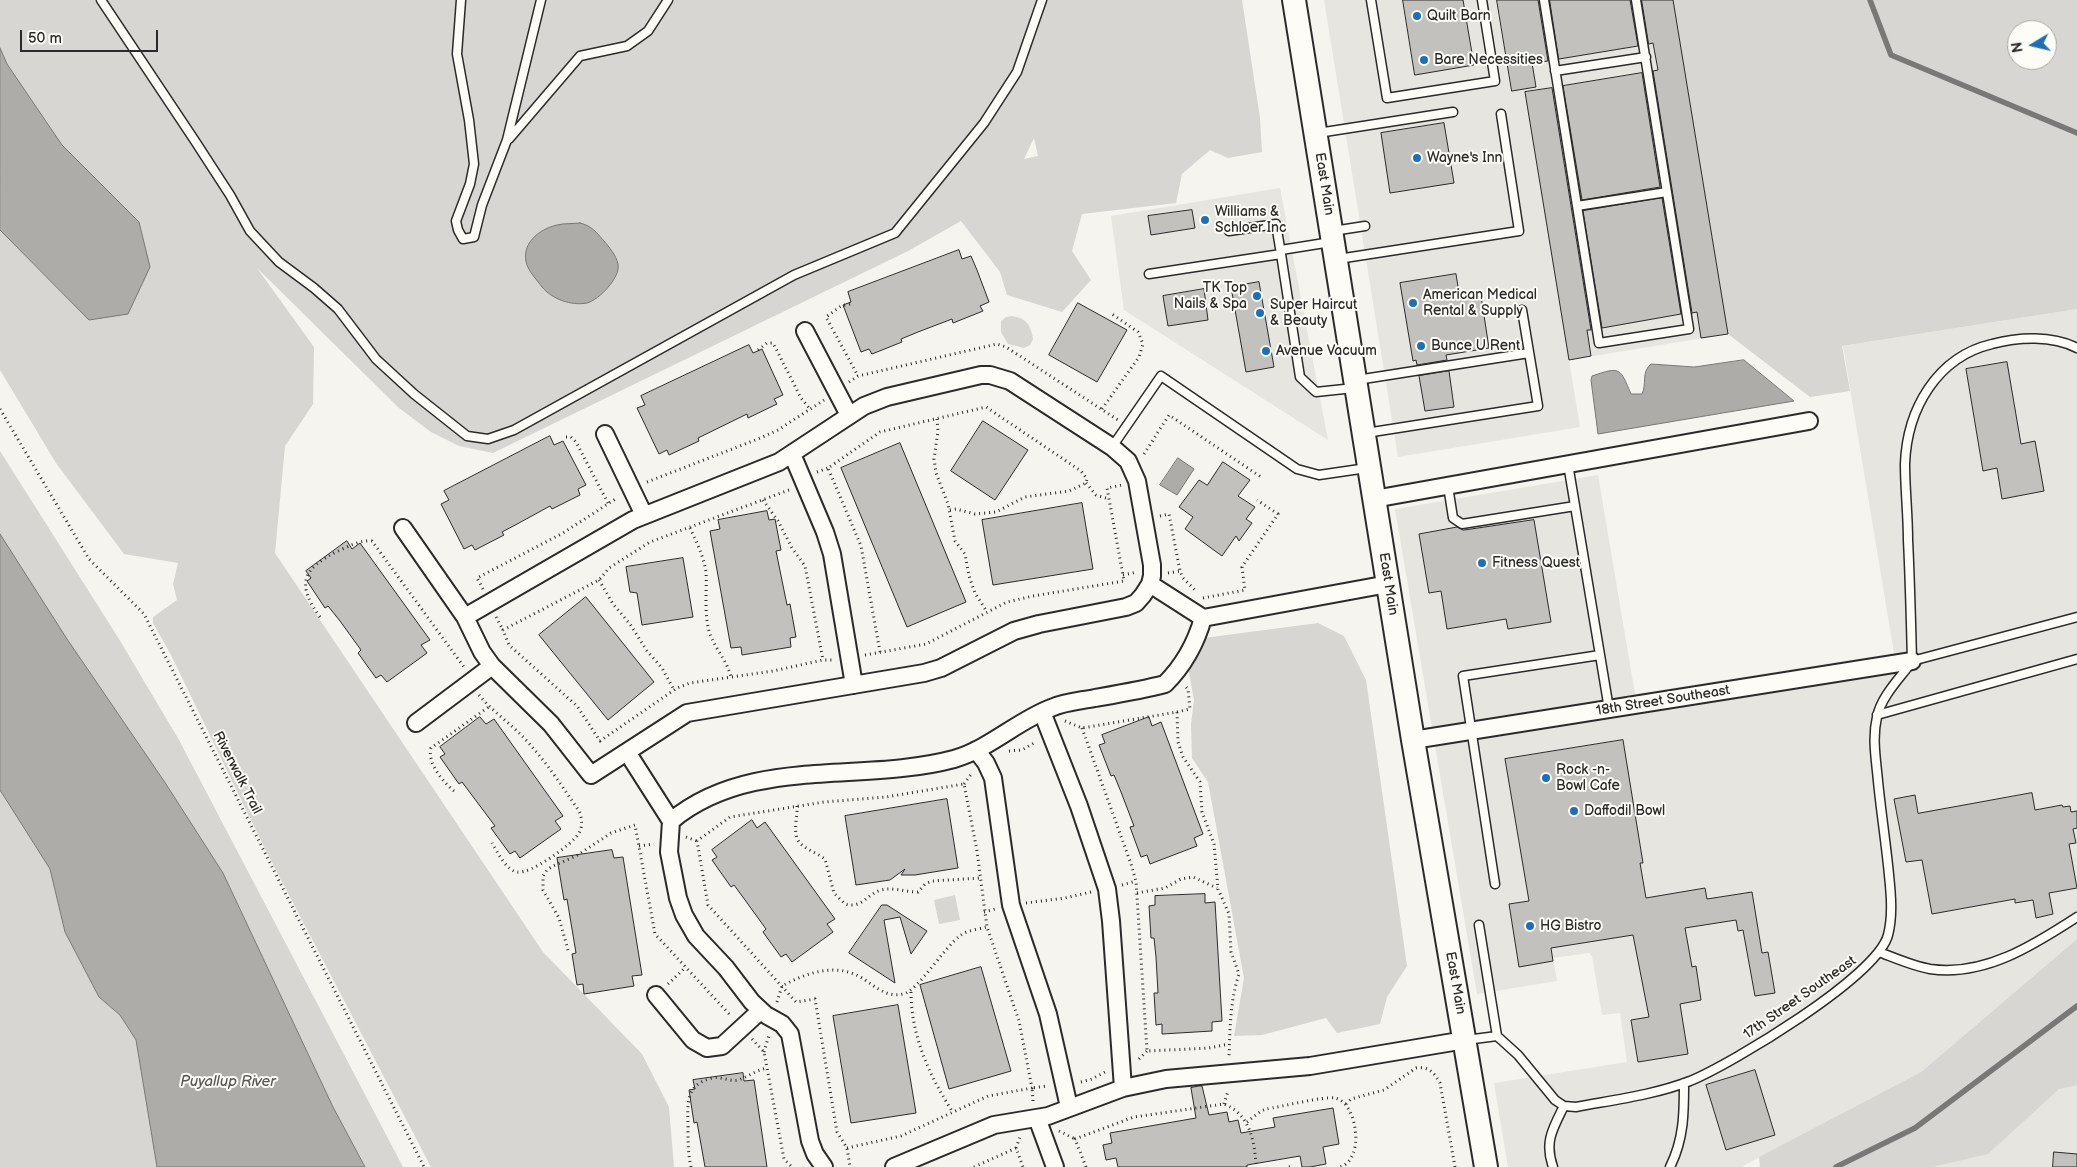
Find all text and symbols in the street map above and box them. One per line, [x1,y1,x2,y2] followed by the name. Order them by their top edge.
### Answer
[1427,8,1491,24] place label: Quilt Barn
[1411,10,1423,22] marker: Quilt Barn
[22,20,160,52] scale bar
[2007,20,2057,70] north arrow
[28,29,62,48] text: 50 m
[2008,41,2027,54] text: N
[1434,52,1543,68] place label: Bare Necessities
[1418,54,1430,66] marker: Bare Necessities
[1427,150,1502,166] place label: Wayne's Inn
[1311,151,1337,217] street label: East Main
[1411,152,1423,164] marker: Wayne's Inn
[1215,204,1286,236] place label: Williams & Schloer Inc
[1199,214,1211,226] marker: Williams & Schloer Inc
[1174,280,1247,312] place label: TK Top Nails & Spa
[1423,287,1537,320] place label: American Medical Rental & Supply
[1251,290,1263,302] marker: TK Top Nails & Spa
[1270,297,1357,330] place label: Super Haircut & Beauty
[1407,297,1419,309] marker: American Medical Rental & Supply
[1254,307,1266,319] marker: Super Haircut & Beauty
[1431,338,1520,354] place label: Bunce U Rent
[1415,340,1427,352] marker: Bunce U Rent
[1276,343,1377,359] place label: Avenue Vacuum
[1260,345,1272,357] marker: Avenue Vacuum
[1375,551,1401,617] street label: East Main
[1492,555,1580,571] place label: Fitness Quest
[1476,557,1488,569] marker: Fitness Quest
[1595,682,1731,720] street label: 18th Street Southeast
[209,729,265,817] street label: Riverwalk Trail
[1556,762,1620,794] place label: Rock -n- Bowl Cafe
[1540,772,1552,784] marker: Rock -n- Bowl Cafe
[1584,803,1665,819] place label: Daffodil Bowl
[1568,805,1580,817] marker: Daffodil Bowl
[1540,918,1601,934] place label: HG Bistro
[1524,920,1536,932] marker: HG Bistro
[1441,950,1469,1016] street label: East Main
[1740,953,1860,1043] street label: 17th Street Southeast
[180,1073,276,1091] water label: Puyallup River

